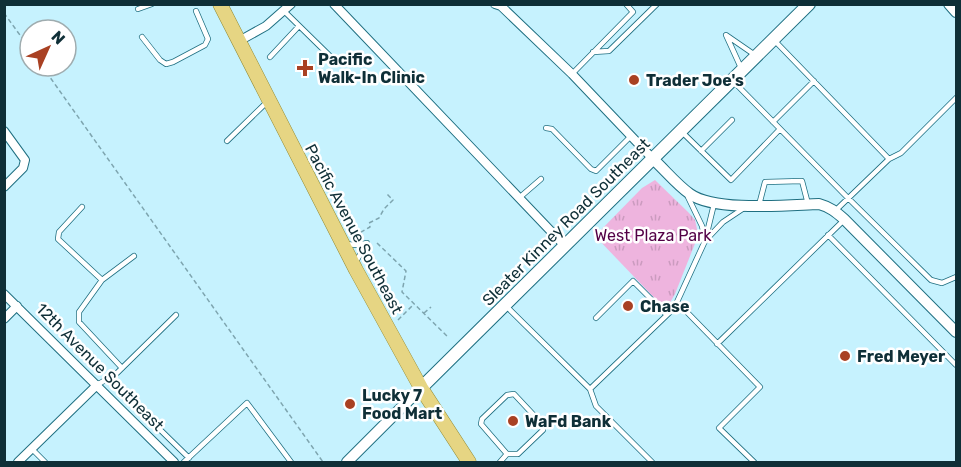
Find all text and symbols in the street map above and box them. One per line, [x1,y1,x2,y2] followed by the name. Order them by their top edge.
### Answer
[18,18,78,78] north arrow
[47,27,69,49] text: N
[318,50,425,87] place label: Pacific Walk-In Clinic
[296,59,314,77] marker: Pacific Walk-In Clinic
[646,71,744,90] place label: Trader Joe's
[627,73,641,87] marker: Trader Joe's
[478,134,654,310] street label: Sleater Kinney Road Southeast
[301,141,407,317] street label: Pacific Avenue Southeast
[595,226,712,245] park label: West Plaza Park
[640,297,689,316] place label: Chase
[32,299,168,435] street label: 12th Avenue Southeast
[621,299,635,313] marker: Chase
[857,347,946,366] place label: Fred Meyer
[838,349,852,363] marker: Fred Meyer
[362,386,443,423] place label: Lucky 7 Food Mart
[343,397,357,411] marker: Lucky 7 Food Mart
[525,412,612,431] place label: WaFd Bank
[506,414,520,428] marker: WaFd Bank

